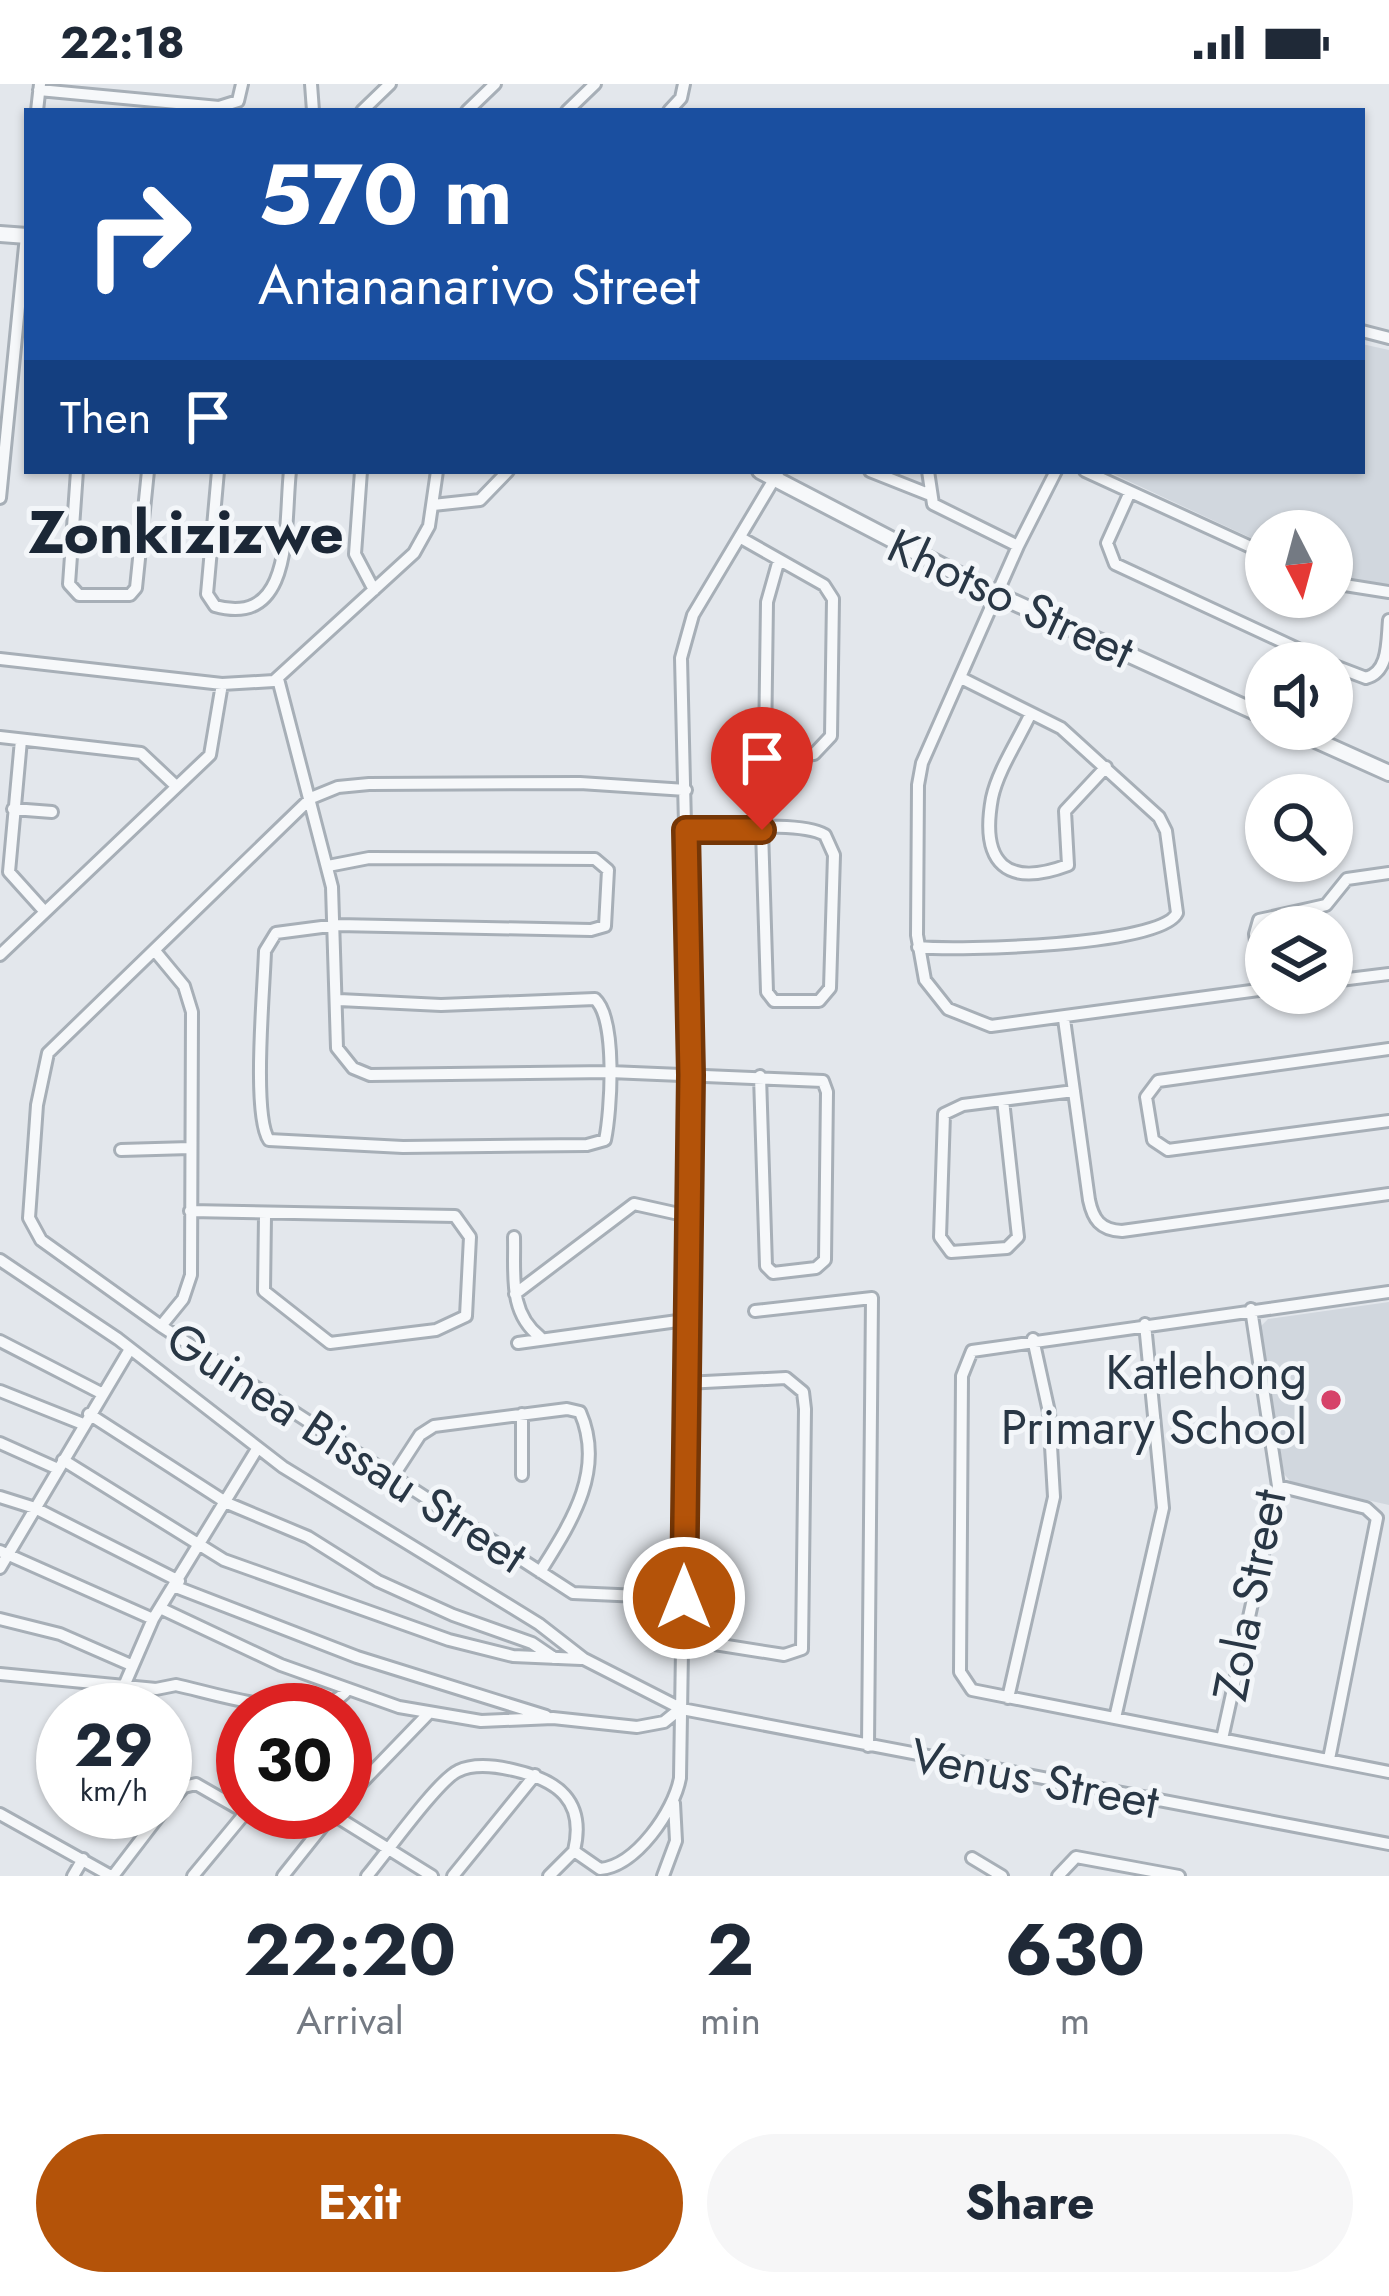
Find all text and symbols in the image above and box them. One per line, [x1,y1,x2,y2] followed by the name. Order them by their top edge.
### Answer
[60,10,185,75] text: 22:18
[258,134,513,256] text: 570 m
[60,156,216,312] icon: right
[258,246,700,324] text: Antananarivo Street
[175,384,241,450] icon: arrive
[60,385,151,450] text: Then
[28,489,344,576] district label: Zonkizizwe
[1245,510,1353,618] north arrow
[1245,510,1353,1014] map controls
[876,511,1146,686] street label: Khotso Street
[1245,642,1353,750] button: sound
[711,707,813,830] pin
[729,725,795,791] icon: arrive
[1245,774,1353,882] button: search
[1245,906,1353,1014] button: layers
[153,1305,541,1590] street label: Guinea Bissau Street
[1001,1338,1307,1462] place label: Katlehong Primary School
[1318,1387,1344,1413] marker: Katlehong Primary School
[1195,1483,1304,1707] street label: Zola Street
[621,1535,747,1661] position arrow
[216,1683,372,1839] speed limit sign: 30
[74,1702,154,1789] text: 29
[905,1721,1165,1836] street label: Venus Street
[80,1769,148,1812] text: km/h
[244,1898,456,2002] text: 22:20
[707,1898,754,2002] text: 2
[1005,1898,1145,2002] text: 630
[296,1992,404,2049] text: Arrival
[700,1992,761,2049] text: min
[1060,1992,1090,2049] text: m
[36,2134,683,2272] button: Exit
[707,2134,1353,2272] button: Share

